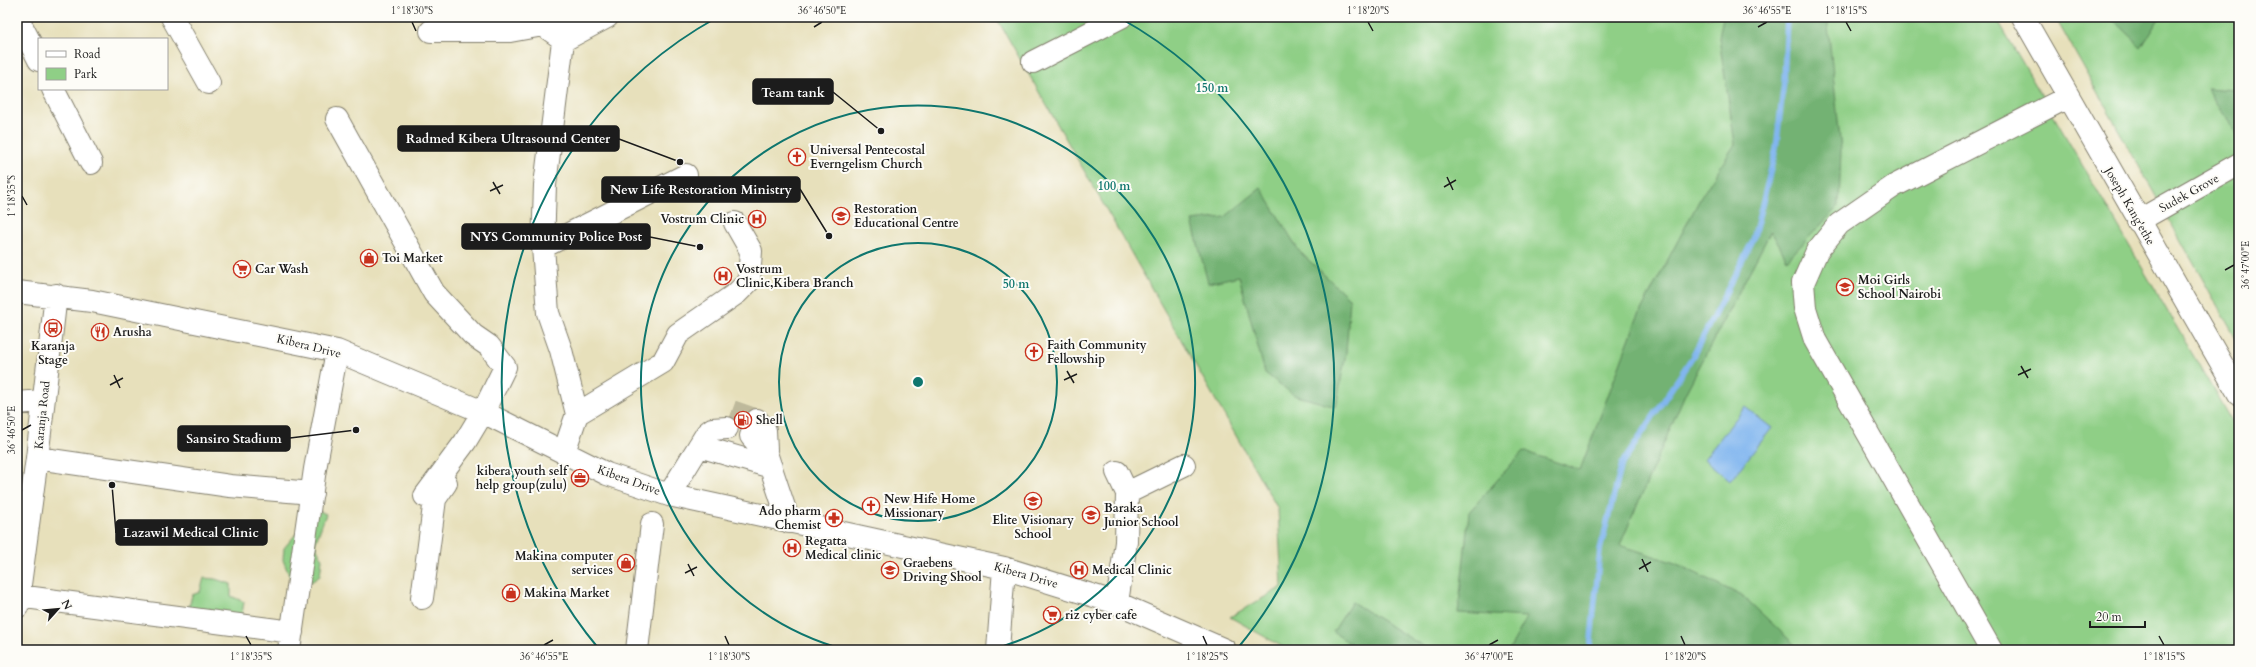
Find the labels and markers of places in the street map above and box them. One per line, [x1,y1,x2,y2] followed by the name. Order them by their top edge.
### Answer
[753,79,833,104] callout: Team tank
[398,126,619,151] callout: Radmed Kibera Ultrasound Center
[810,142,926,172] place label: Universal Pentecostal Everngelism Church
[787,147,807,167] church icon: Universal Pentecostal Everngelism Church
[602,177,800,202] callout: New Life Restoration Ministry
[854,201,959,231] place label: Restoration Educational Centre
[831,206,851,226] school or university icon: Restoration Educational Centre
[747,209,767,229] hospital icon: Vostrum Clinic
[661,211,744,227] place label: Vostrum Clinic
[462,224,650,249] callout: NYS Community Police Post
[359,248,379,268] shop icon: Toi Market
[382,250,444,266] place label: Toi Market
[232,259,252,279] supermarket icon: Car Wash
[255,261,309,277] place label: Car Wash
[736,261,854,291] place label: Vostrum Clinic,Kibera Branch
[713,266,733,286] hospital icon: Vostrum Clinic,Kibera Branch
[1858,272,1941,302] place label: Moi Girls School Nairobi
[1835,277,1855,297] school or university icon: Moi Girls School Nairobi
[43,318,63,338] bus stop icon: Karanja Stage
[90,322,110,342] restaurant icon: Arusha
[113,324,152,340] place label: Arusha
[1047,337,1147,367] place label: Faith Community Fellowship
[31,338,75,368] place label: Karanja Stage
[1024,342,1044,362] church icon: Faith Community Fellowship
[911,375,925,389] centre of rings
[733,410,753,430] fuel station icon: Shell
[756,412,783,428] place label: Shell
[178,426,290,451] callout: Sansiro Stadium
[476,463,569,493] place label: kibera youth self help group(zulu)
[570,468,590,488] office icon: kibera youth self help group(zulu)
[884,491,976,521] place label: New Hife Home Missionary
[1023,491,1043,511] school or university icon: Elite Visionary School
[861,496,881,516] church icon: New Hife Home Missionary
[1102,500,1179,530] place label: Baraka Junior School
[759,503,822,533] place label: Ado pharm Chemist
[1081,505,1101,525] school or university icon: Baraka Junior School
[824,508,844,528] pharmacy icon: Ado pharm Chemist
[992,512,1074,542] place label: Elite Visionary School
[116,520,267,545] callout: Lazawil Medical Clinic
[805,533,881,563] place label: Regatta Medical clinic
[782,538,802,558] hospital icon: Regatta Medical clinic
[515,548,613,578] place label: Makina computer services
[616,553,636,573] shop icon: Makina computer services
[903,555,982,585] place label: Graebens Driving Shool
[880,560,900,580] school or university icon: Graebens Driving Shool
[1069,560,1089,580] hospital icon: Medical Clinic
[1092,562,1172,578] place label: Medical Clinic
[501,583,521,603] shop icon: Makina Market
[524,585,610,601] place label: Makina Market
[1042,605,1062,625] supermarket icon: riz cyber cafe
[1065,607,1137,623] place label: riz cyber cafe

